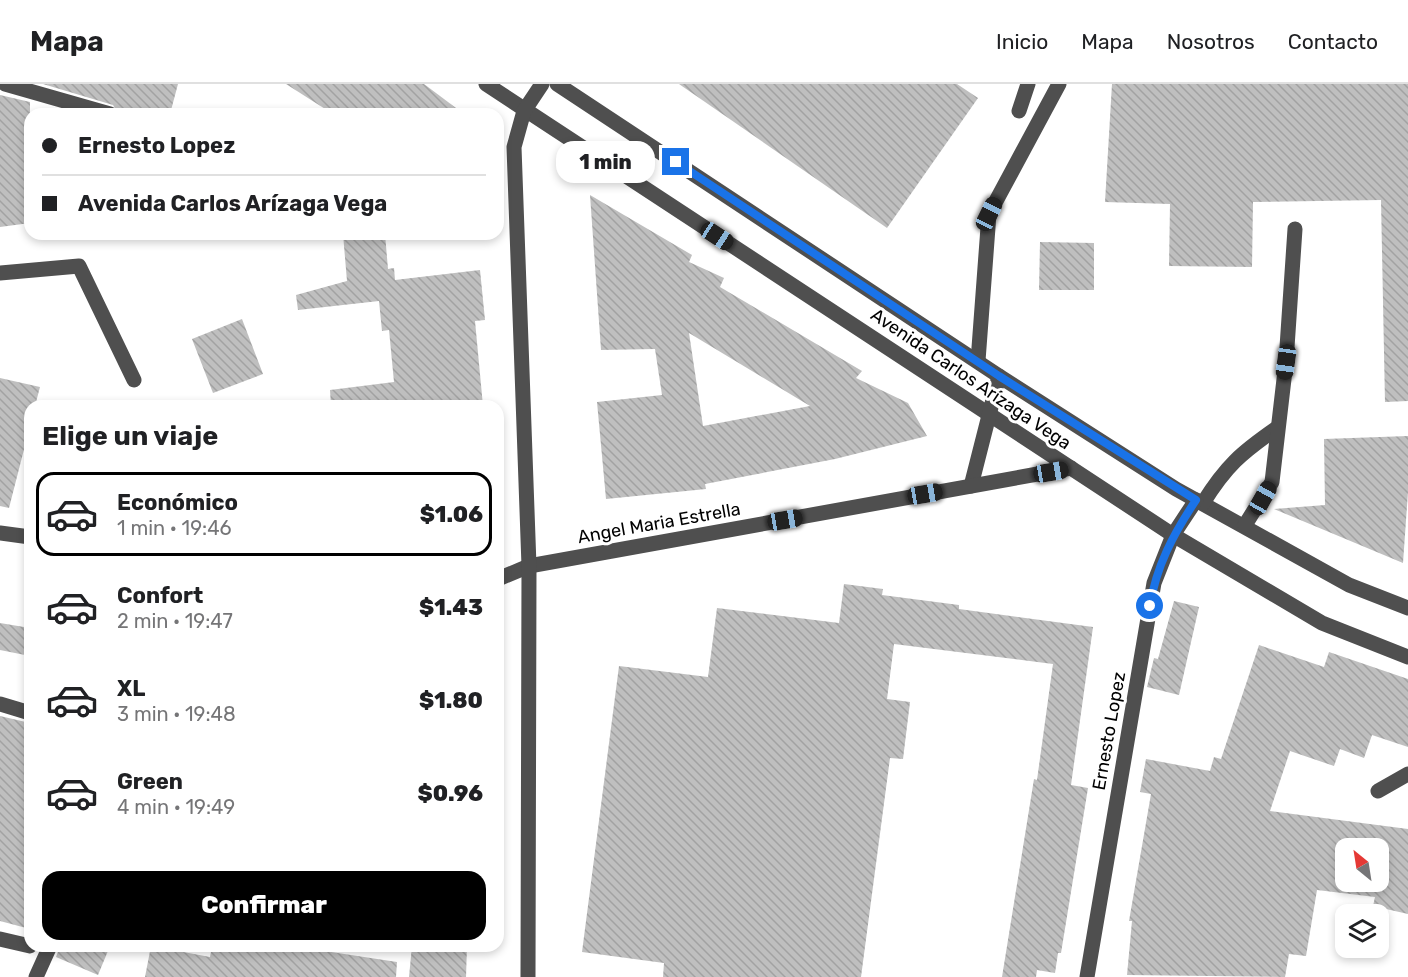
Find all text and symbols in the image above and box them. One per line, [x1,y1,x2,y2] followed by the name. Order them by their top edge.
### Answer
[30,25,104,58] text: Mapa
[996,29,1048,54] text: Inicio
[1081,29,1134,54] text: Mapa
[1167,29,1255,54] text: Nosotros
[1288,29,1378,54] text: Contacto
[78,132,235,159] text: Ernesto Lopez
[556,141,655,183] callout: 1 min
[662,148,689,175] route end
[579,150,632,174] text: 1 min
[78,190,387,217] text: Avenida Carlos Arízaga Vega
[973,194,1005,234] car
[697,219,737,253] car
[867,304,1075,454] street label: Avenida Carlos Arízaga Vega
[1275,343,1297,381] car
[42,420,218,452] text: Elige un viaje
[1032,460,1070,484] car
[1246,478,1280,518] car
[906,482,944,506] car
[45,487,99,541] icon: car
[117,489,238,516] text: Económico
[576,498,742,548] street label: Angel Maria Estrella
[420,501,483,528] text: $1.06
[766,508,804,532] car
[117,516,232,540] text: 1 min · 19:46
[45,580,99,634] icon: car
[117,582,203,609] text: Confort
[1136,592,1163,619] route start
[419,594,483,621] text: $1.43
[117,609,233,633] text: 2 min · 19:47
[1088,670,1130,792] street label: Ernesto Lopez
[45,673,99,727] icon: car
[117,675,145,702] text: XL
[419,687,483,714] text: $1.80
[117,702,236,726] text: 3 min · 19:48
[45,766,99,820] icon: car
[117,768,183,795] text: Green
[418,780,483,807] text: $0.96
[117,795,235,819] text: 4 min · 19:49
[1335,838,1389,892] north arrow
[1335,838,1389,958] map controls
[42,871,486,940] button: Confirmar
[1335,904,1389,958] button: layers

